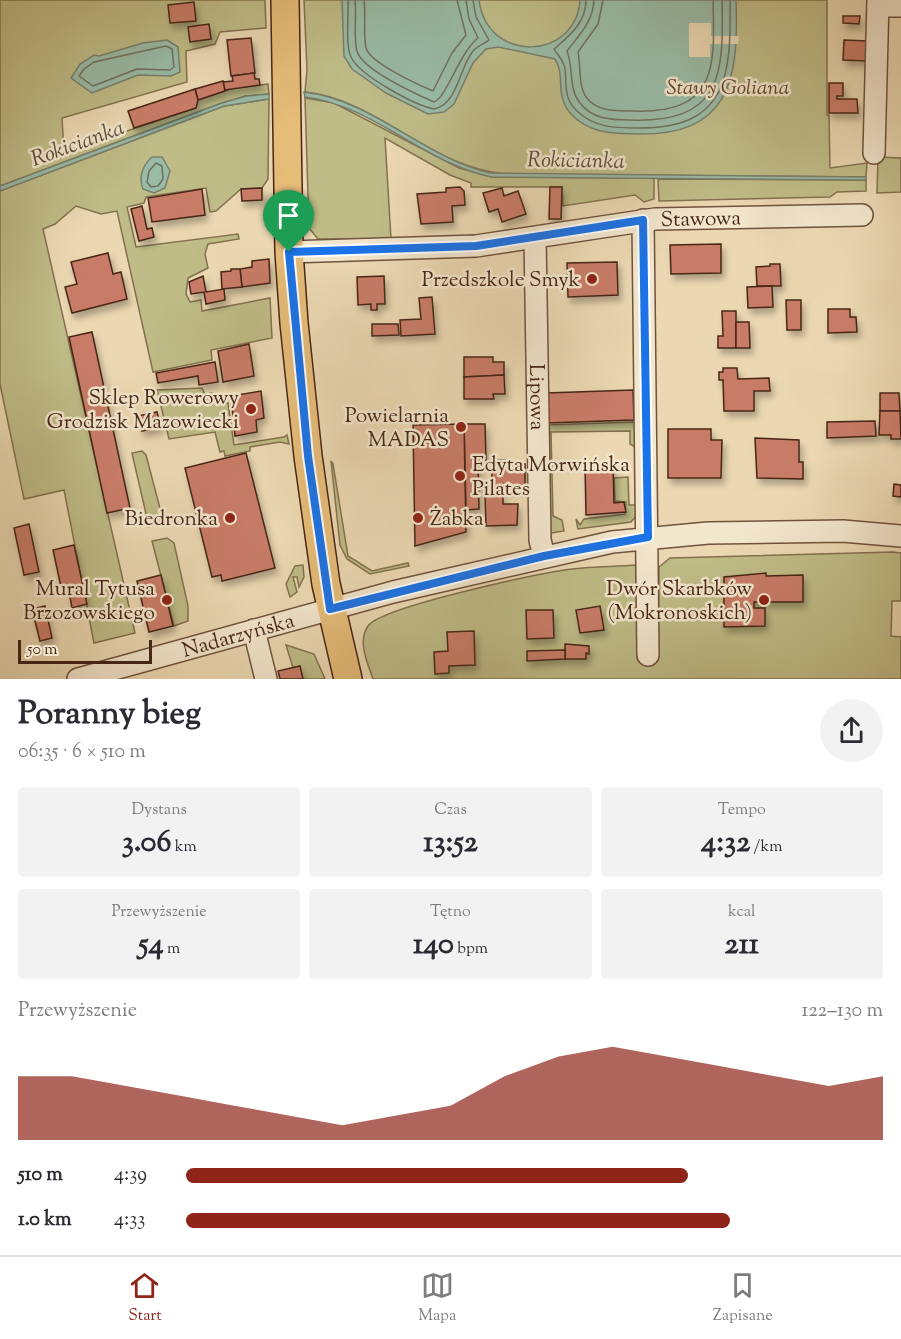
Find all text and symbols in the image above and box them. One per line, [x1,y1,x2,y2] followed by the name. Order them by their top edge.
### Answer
[667,74,790,104] park label: Stawy Goliana
[27,113,129,177] water label: Rokicianka
[527,145,625,179] water label: Rokicianka
[263,190,314,252] pin
[272,199,305,232] icon: arrive
[660,204,742,236] street label: Stawowa
[421,266,581,296] place label: Przedszkole Smyk
[585,272,599,286] marker: Przedszkole Smyk
[520,364,551,431] street label: Lipowa
[47,384,240,438] place label: Sklep Rowerowy Grodzisk Mazowiecki
[244,402,258,416] marker: Sklep Rowerowy Grodzisk Mazowiecki
[345,402,449,456] place label: Powielarnia MADAS
[454,420,468,434] marker: Powielarnia MADAS
[472,451,630,505] place label: Edyta Morwińska Pilates
[453,469,467,483] marker: Edyta Morwińska Pilates
[125,505,218,535] place label: Biedronka
[430,505,484,535] place label: Żabka
[223,511,237,525] marker: Biedronka
[411,511,425,525] marker: Żabka
[23,575,155,629] place label: Mural Tytusa Brzozowskiego
[606,575,752,629] place label: Dwór Skarbków (Mokronoskich)
[160,593,174,607] marker: Mural Tytusa Brzozowskiego
[757,593,771,607] marker: Dwór Skarbków (Mokronoskich)
[179,607,298,667] street label: Nadarzyńska
[18,637,152,664] scale bar
[27,639,58,662] text: 50 m
[18,691,201,739] text: Poranny bieg
[820,699,883,762] button: share
[18,738,146,767] text: 06:35 · 6 × 510 m
[131,799,187,822] text: Dystans
[434,799,467,822] text: Czas
[718,799,766,822] text: Tempo
[122,822,171,865] text: 3.06
[423,822,478,865] text: 13:52
[701,822,750,865] text: 4:32
[171,836,197,859] text: km
[750,836,783,859] text: /km
[112,901,207,924] text: Przewyższenie
[430,901,471,924] text: Tętno
[728,901,756,924] text: kcal
[138,924,164,967] text: 54
[413,924,454,967] text: 140
[725,924,759,967] text: 211
[164,938,180,961] text: m
[454,938,488,961] text: bpm
[18,997,137,1026] text: Przewyższenie
[802,997,883,1026] text: 122–130 m
[18,1161,63,1190] text: 510 m
[114,1161,147,1190] text: 4:39
[18,1206,72,1235] text: 1.0 km
[114,1206,145,1235] text: 4:33
[128,1269,162,1328] tab: Start
[418,1269,456,1328] tab: Mapa
[713,1269,773,1328] tab: Zapisane

